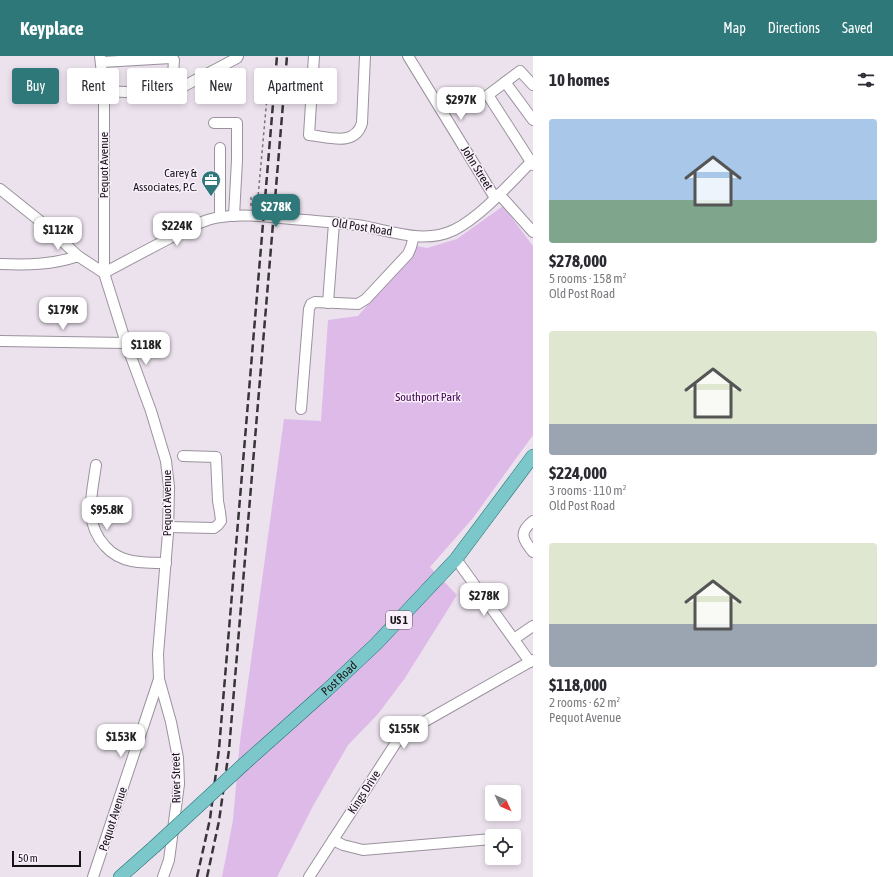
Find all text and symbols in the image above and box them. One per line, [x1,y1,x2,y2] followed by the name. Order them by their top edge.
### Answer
[20,17,84,39] text: Keyplace
[723,20,746,36] text: Map
[768,20,820,36] text: Directions
[842,20,873,36] text: Saved
[12,68,59,104] chip: Buy
[67,68,119,104] chip: Rent
[127,68,187,104] chip: Filters
[195,68,246,104] chip: New
[254,68,337,104] chip: Apartment
[855,69,877,91] icon: filters
[549,70,610,90] text: 10 homes
[433,87,489,121] pin: $297K
[446,92,476,107] text: $297K
[97,132,111,198] street label: Pequot Avenue
[458,143,496,193] street label: John Street
[677,145,749,217] icon: home
[133,166,198,194] place label: Carey & Associates, P.C.
[200,169,222,197] office icon: Carey & Associates, P.C.
[248,194,304,228] pin: $278K
[261,199,291,214] text: $278K
[149,213,205,247] pin: $224K
[331,215,393,239] street label: Old Post Road
[30,217,86,251] pin: $112K
[162,218,192,233] text: $224K
[43,222,73,237] text: $112K
[549,251,607,271] text: $278,000
[549,271,626,286] text: 5 rooms · 158 m²
[549,286,615,301] text: Old Post Road
[35,297,91,331] pin: $179K
[48,302,78,317] text: $179K
[118,332,174,366] pin: $118K
[131,337,161,352] text: $118K
[677,357,749,429] icon: home
[395,390,462,404] park label: Southport Park
[549,463,607,483] text: $224,000
[160,470,174,536] street label: Pequot Avenue
[549,483,626,498] text: 3 rooms · 110 m²
[74,497,140,531] pin: $95.8K
[549,498,615,513] text: Old Post Road
[91,502,123,517] text: $95.8K
[677,569,749,641] icon: home
[456,583,512,617] pin: $278K
[469,588,499,603] text: $278K
[386,611,412,629] road number: US 1
[319,658,360,699] street label: Post Road
[549,675,607,695] text: $118,000
[549,695,620,710] text: 2 rooms · 62 m²
[549,710,621,725] text: Pequot Avenue
[376,716,432,750] pin: $155K
[389,721,419,736] text: $155K
[93,724,149,758] pin: $153K
[106,729,136,744] text: $153K
[169,752,183,803] street label: River Street
[345,768,383,816] street label: Kings Drive
[96,785,130,853] street label: Pequot Avenue
[485,785,521,821] north arrow
[485,785,521,865] map controls
[485,829,521,865] button: locate
[12,849,81,868] scale bar
[18,852,38,864] text: 50 m

